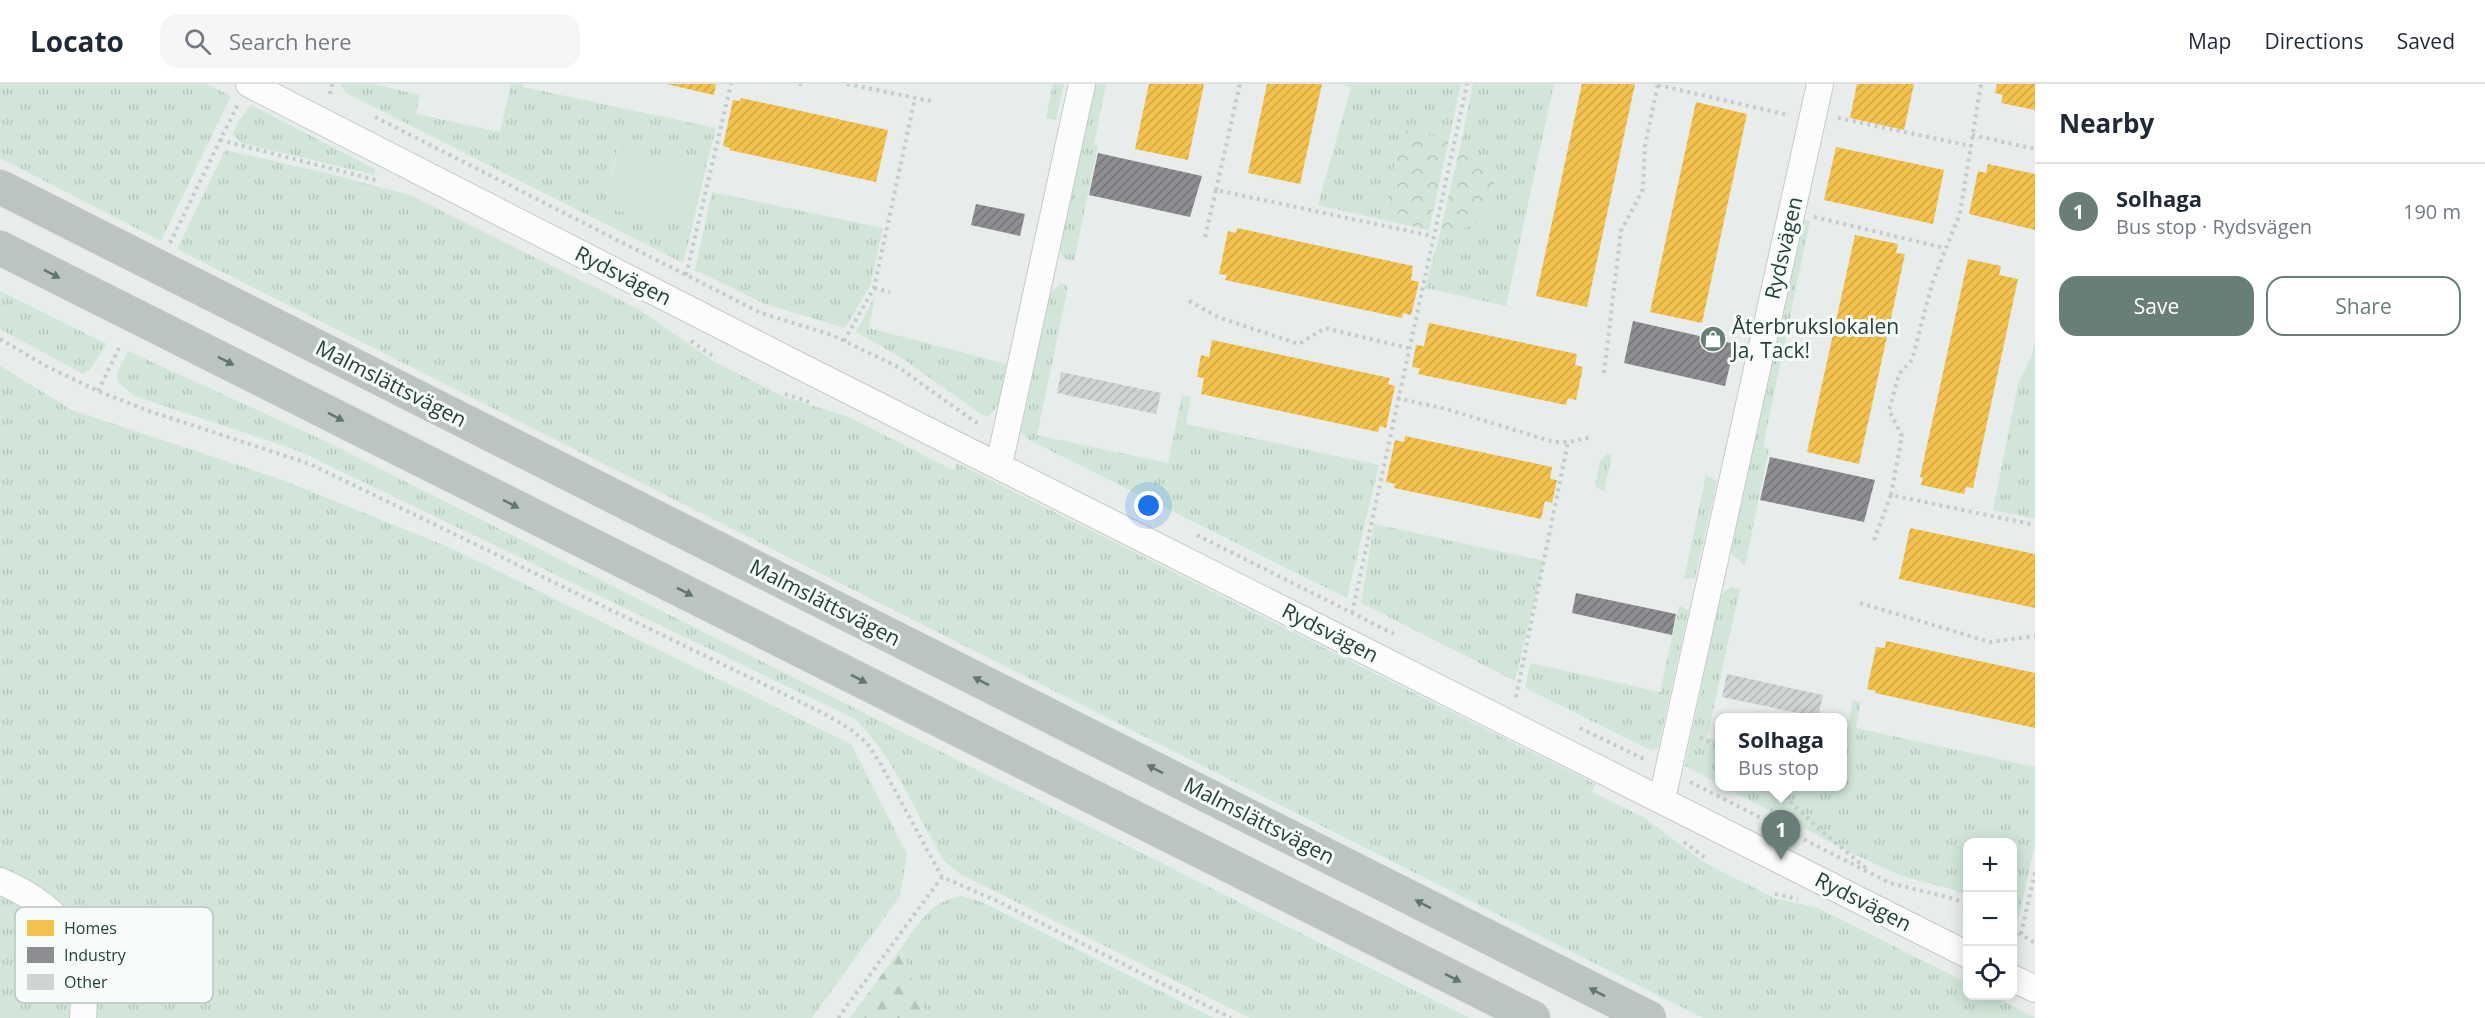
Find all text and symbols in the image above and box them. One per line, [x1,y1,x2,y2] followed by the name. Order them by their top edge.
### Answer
[160,14,580,68] search box
[30,22,124,60] text: Locato
[181,25,214,58] icon: search
[229,26,352,56] text: Search here
[2188,27,2231,55] text: Map
[2264,27,2364,55] text: Directions
[2397,27,2455,55] text: Saved
[2059,105,2154,141] text: Nearby
[2116,183,2202,213] text: Solhaga
[1758,194,1808,302] street label: Rydsvägen
[2073,198,2084,225] text: 1
[2403,198,2461,225] text: 190 m
[2116,213,2312,240] text: Bus stop · Rydsvägen
[571,239,676,311] street label: Rydsvägen
[44,269,61,279] one-way arrow
[2059,276,2254,336] button: Save
[2266,276,2461,336] button: Share
[1730,312,1899,364] place label: Återbrukslokalen Ja, Tack!
[1698,324,1728,354] shop icon: Återbrukslokalen Ja, Tack!
[311,333,472,433] street label: Malmslättsvägen
[218,357,235,366] one-way arrow
[328,412,345,421] one-way arrow
[1134,491,1163,520] your location
[502,499,519,509] one-way arrow
[745,552,906,652] street label: Malmslättsvägen
[676,587,693,596] one-way arrow
[1278,596,1383,668] street label: Rydsvägen
[851,674,868,684] one-way arrow
[972,676,989,686] one-way arrow
[1715,713,1847,791] popup
[1738,724,1824,754] text: Solhaga
[1738,754,1819,781] text: Bus stop
[1146,764,1163,774] one-way arrow
[1179,770,1340,870] street label: Malmslättsvägen
[1762,810,1800,860] pin: 1
[1963,838,2017,1000] map controls
[1963,838,2017,892] button: +
[1811,865,1916,937] street label: Rydsvägen
[1963,892,2017,946] button: −
[1414,899,1431,909] one-way arrow
[15,907,213,1003] legend
[64,917,117,939] text: Homes
[64,944,127,966] text: Industry
[1963,946,2017,1000] button: locate
[64,971,108,993] text: Other
[1445,973,1462,982] one-way arrow
[1588,987,1605,996] one-way arrow

